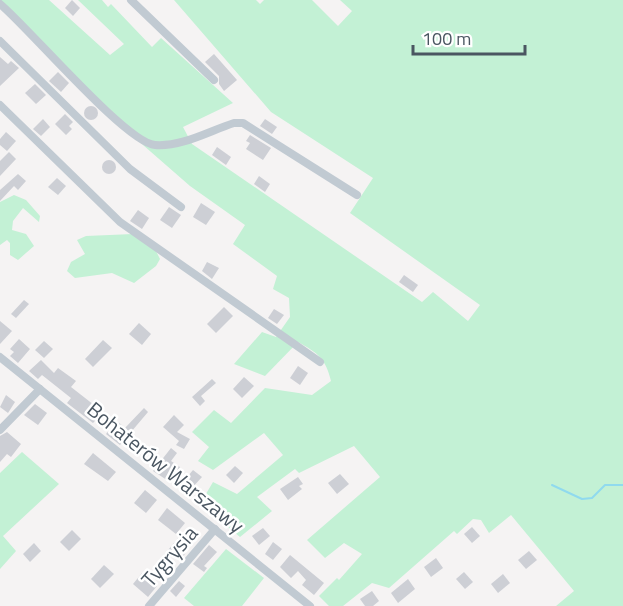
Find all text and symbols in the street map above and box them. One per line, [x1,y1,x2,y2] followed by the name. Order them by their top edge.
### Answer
[413,18,526,56] scale bar
[422,25,471,52] text: 100 m
[80,393,252,541] street label: Bohaterów Warszawy
[133,518,205,594] street label: Tygrysia

